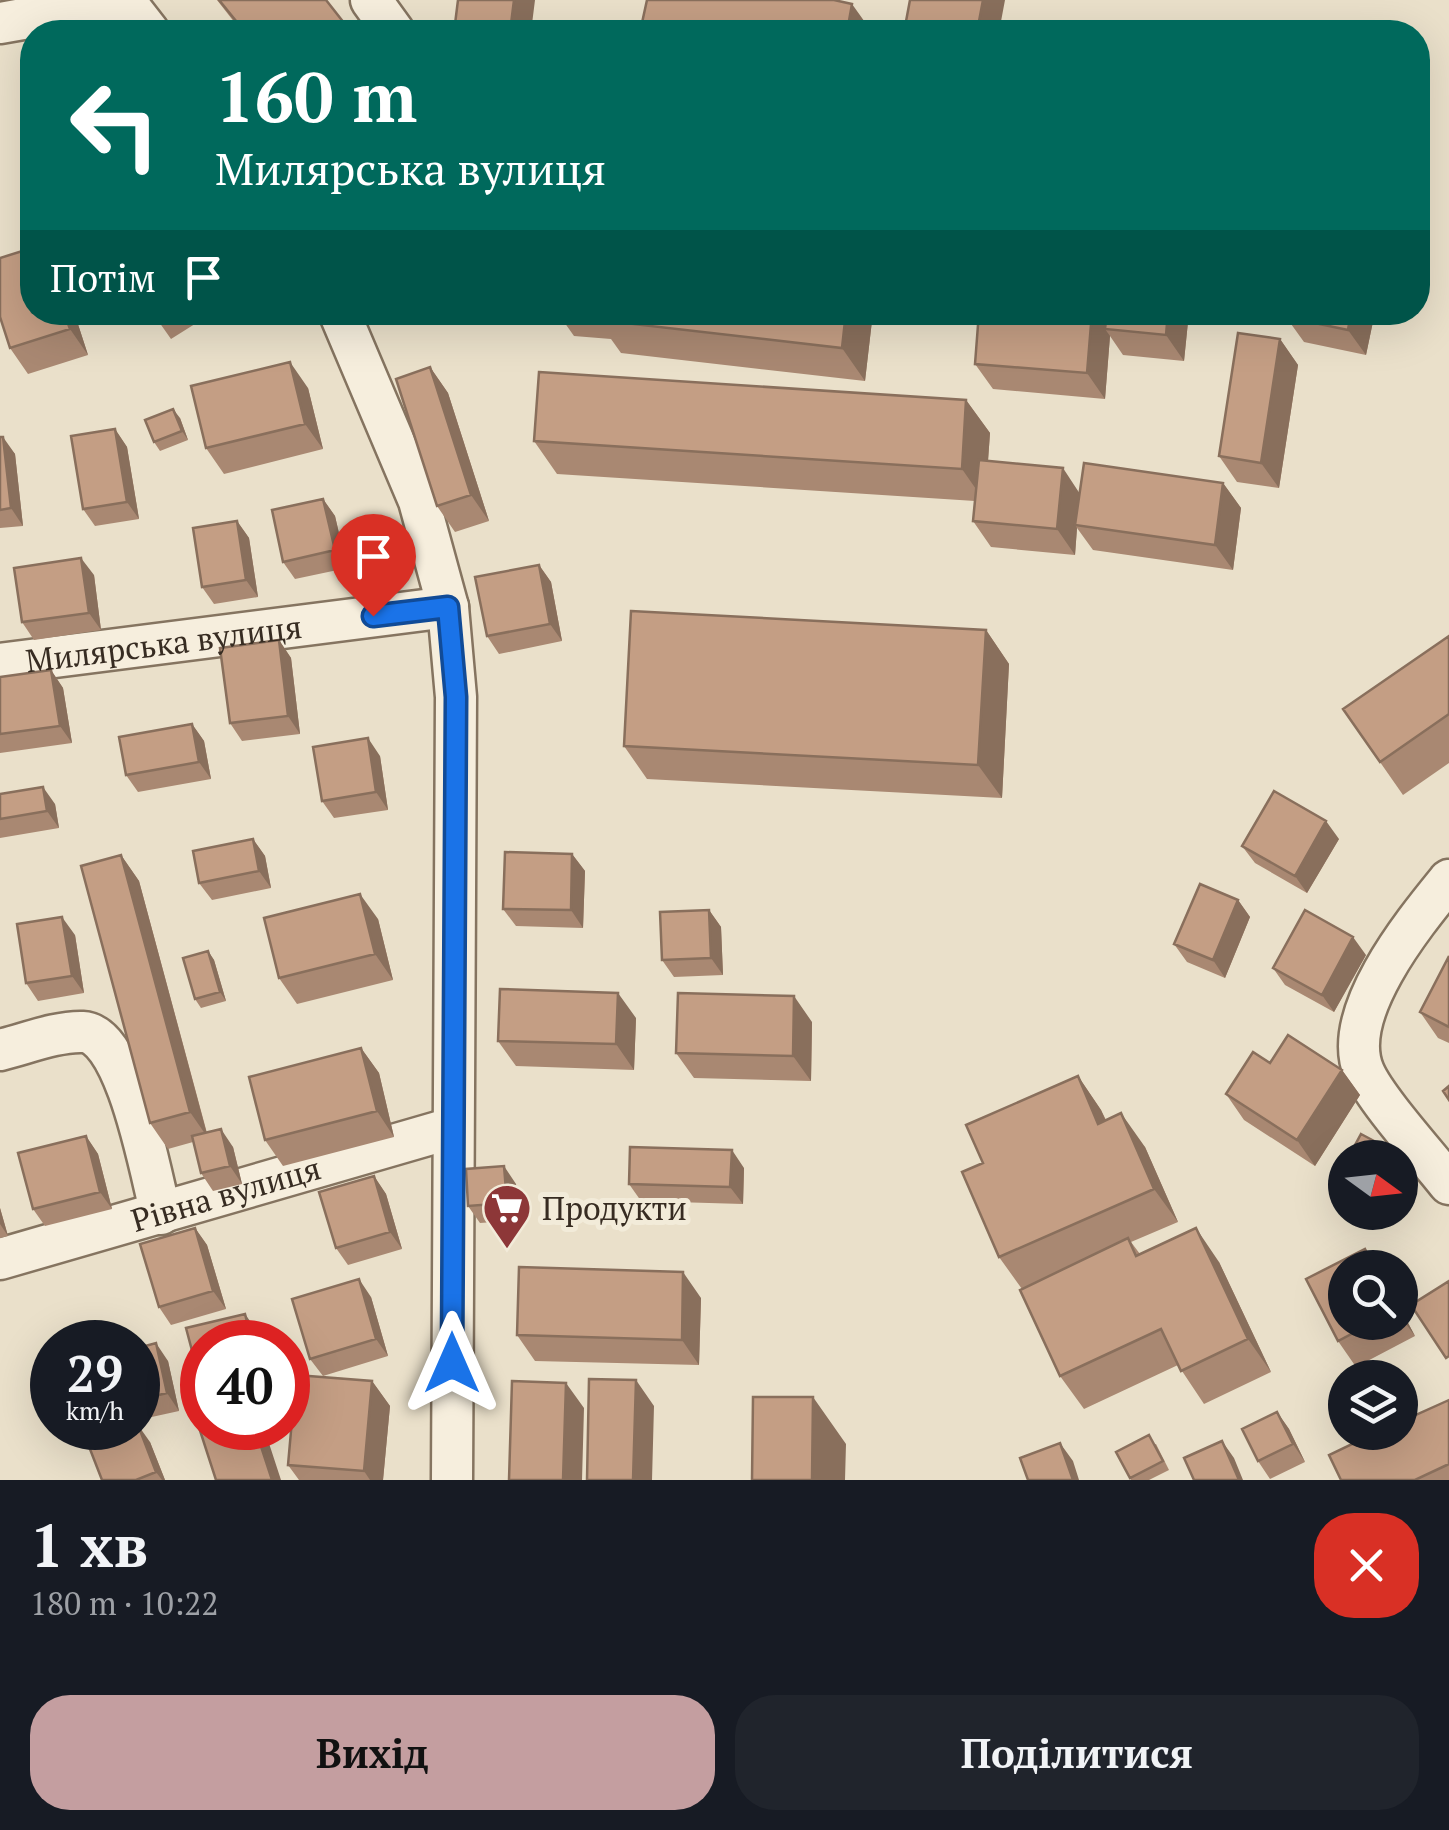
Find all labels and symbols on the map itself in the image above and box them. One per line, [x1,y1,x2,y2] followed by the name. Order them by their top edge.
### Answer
[331,514,416,617] pin
[23,605,304,682] street label: Милярська вулиця
[1328,1140,1418,1230] north arrow
[126,1146,325,1241] street label: Рівна вулиця
[481,1182,533,1250] supermarket icon: Продукти
[542,1187,687,1229] place label: Продукти
[400,1311,504,1415] position arrow
[180,1320,310,1450] speed limit sign: 40

